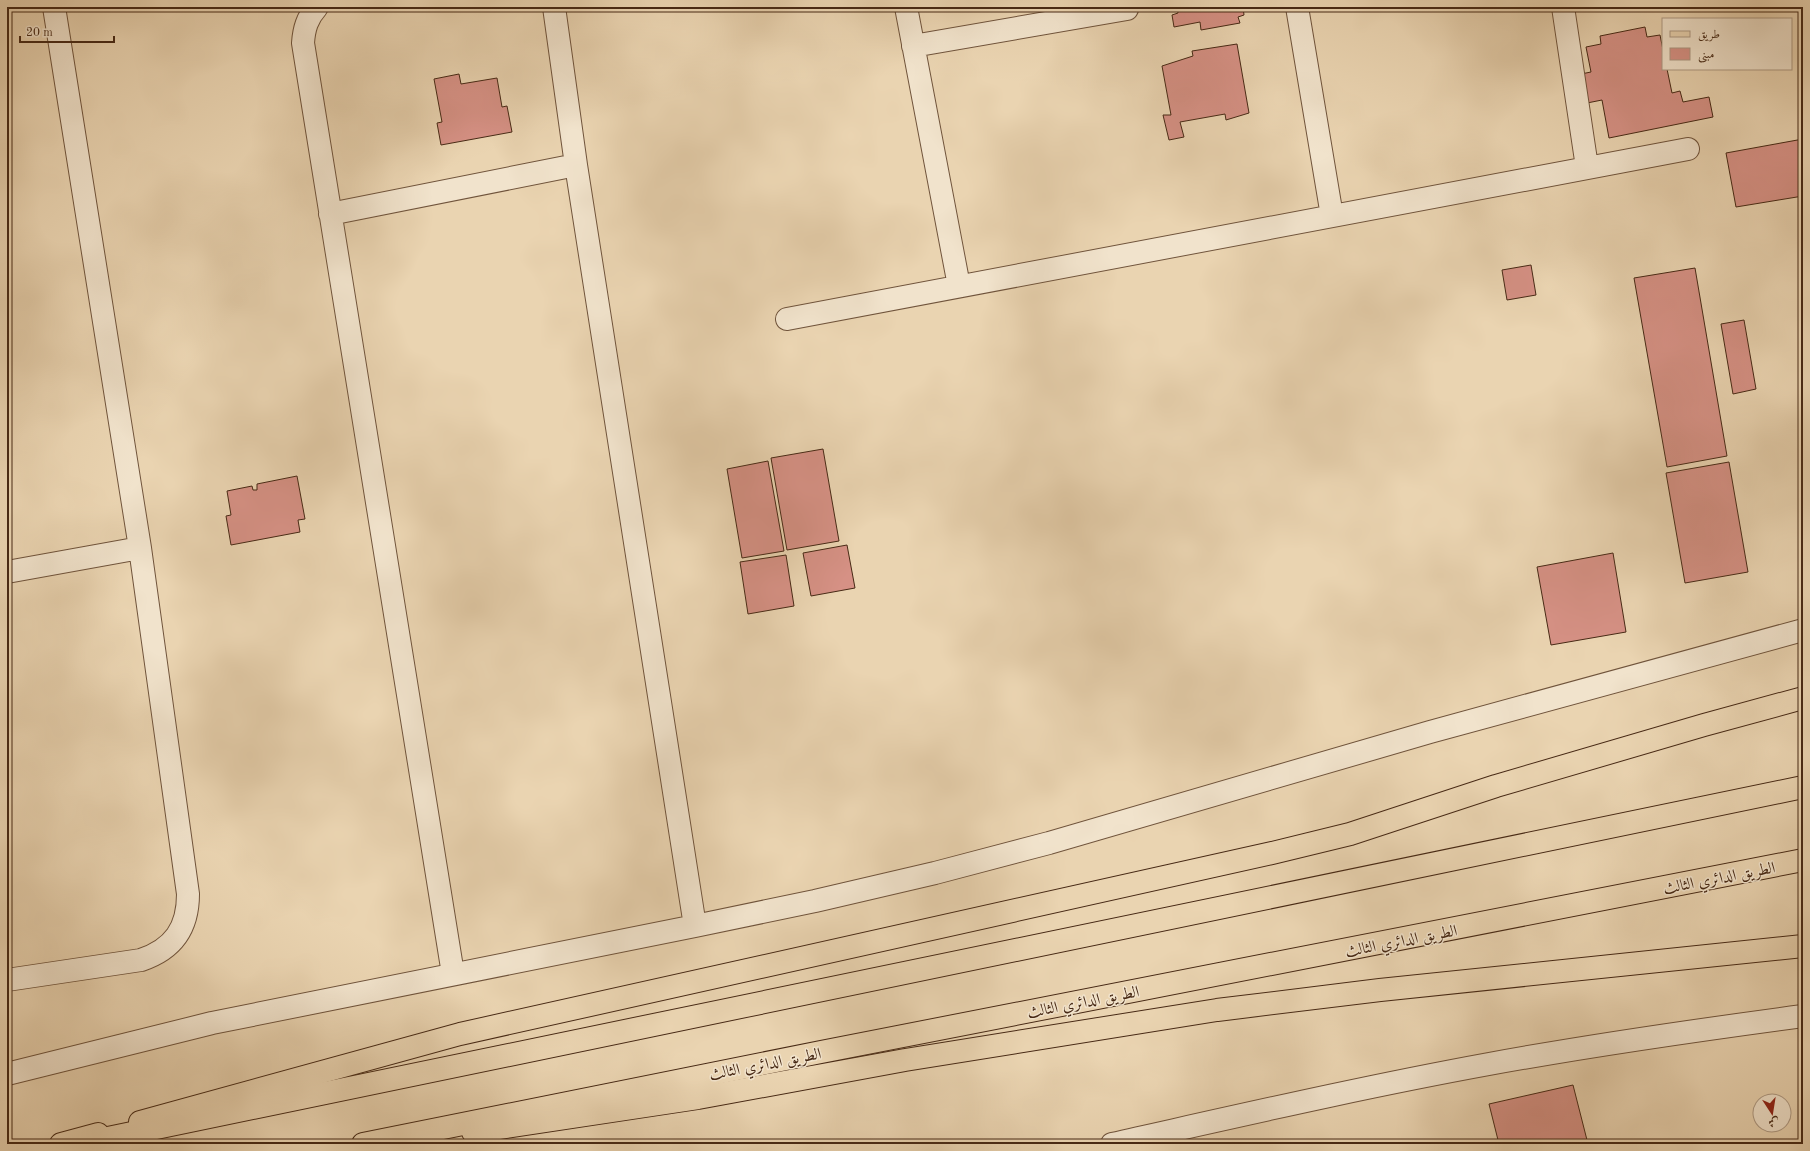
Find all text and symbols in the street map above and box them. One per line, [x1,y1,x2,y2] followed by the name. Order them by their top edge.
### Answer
[20,18,114,44] scale bar
[1662,18,1792,70] legend
[26,27,53,39] text: 20 m
[1698,29,1720,42] text: طريق
[1698,49,1714,63] text: مبنى
[1662,860,1777,901] street label: الطريق الدائري الثالث
[1344,923,1459,964] street label: الطريق الدائري الثالث
[1026,984,1141,1025] street label: الطريق الدائري الثالث
[708,1046,823,1087] street label: الطريق الدائري الثالث
[1752,1093,1792,1133] north arrow
[1767,1115,1780,1128] text: ش

